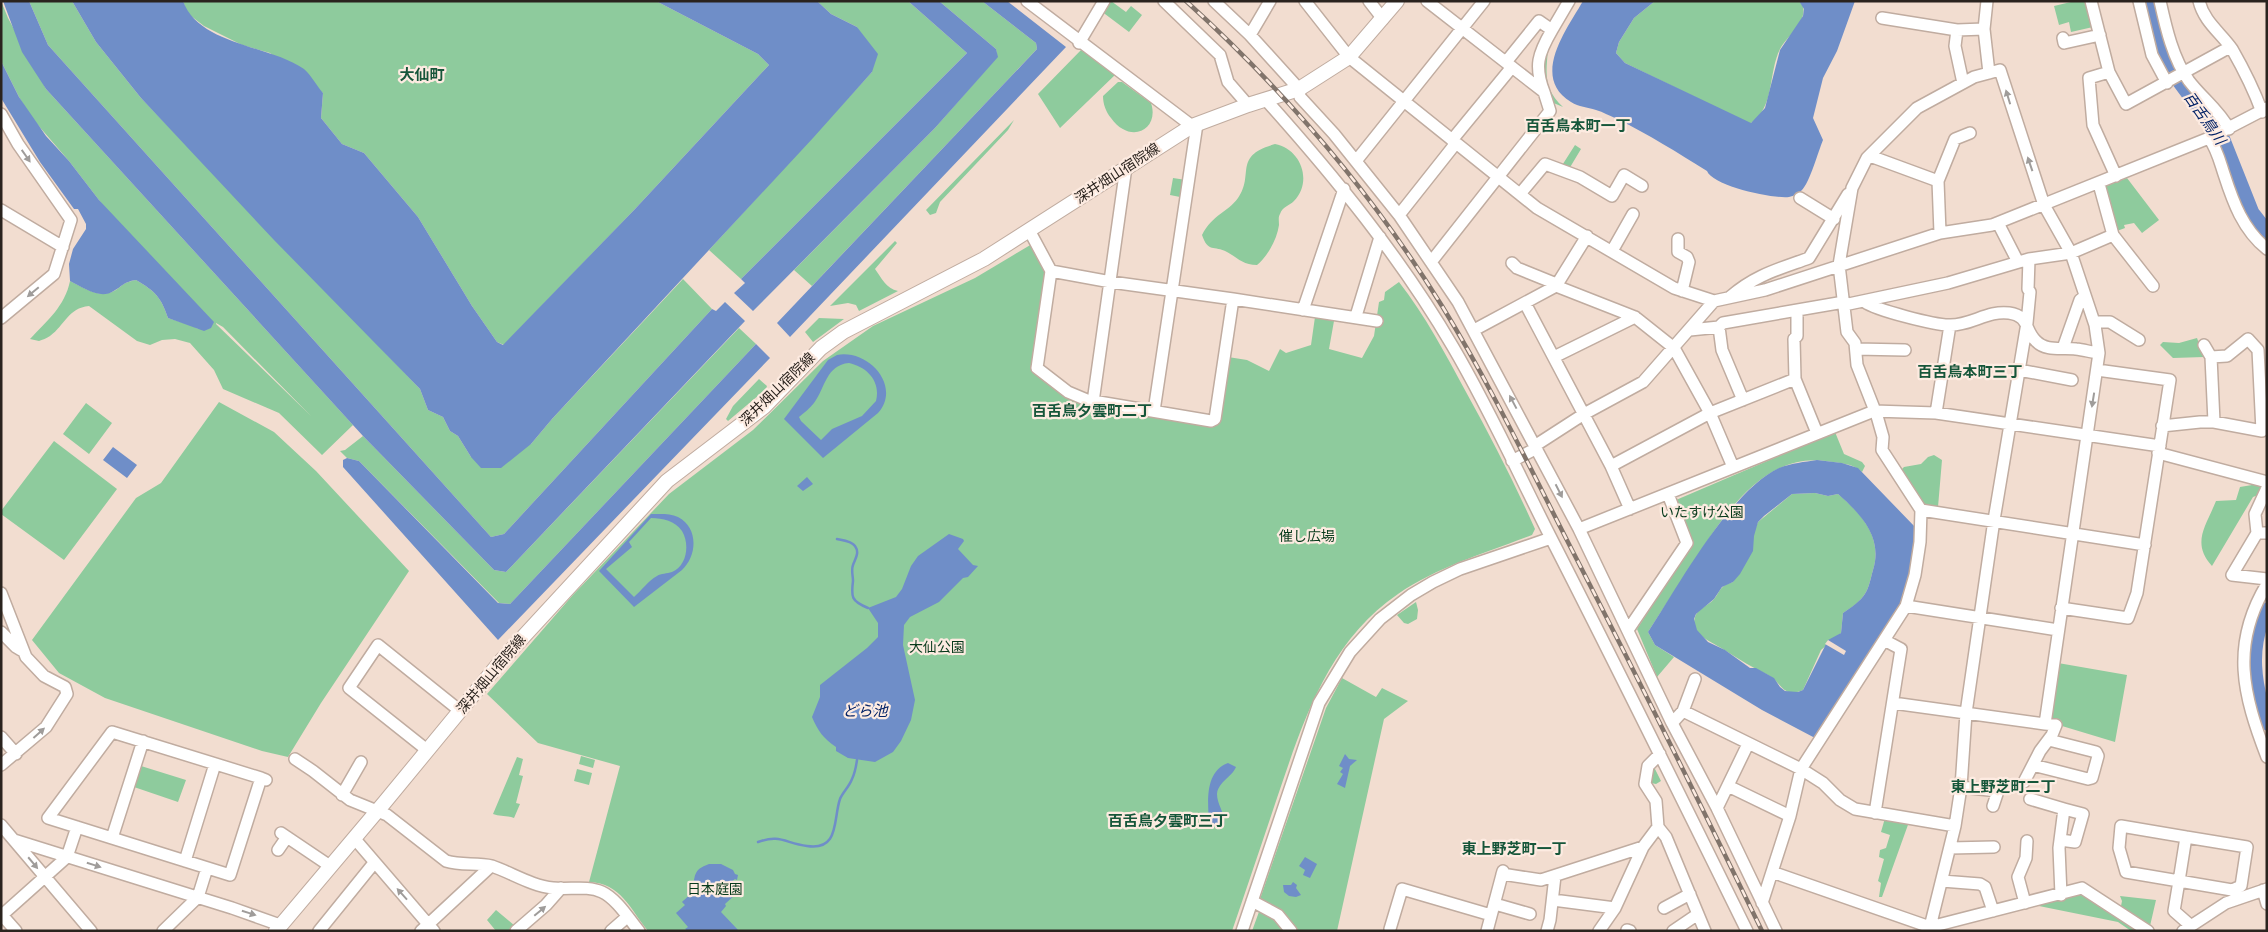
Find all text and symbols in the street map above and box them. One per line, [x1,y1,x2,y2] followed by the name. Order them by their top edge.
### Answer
[399,65,445,84] district label: 大仙町
[2180,88,2231,150] water label: 百舌鳥川
[2003,89,2011,104] one-way arrow
[1525,116,1631,135] district label: 百舌鳥本町一丁
[1071,139,1163,207] street label: 深井畑山宿院線
[21,149,31,163] one-way arrow
[2026,156,2034,171] one-way arrow
[27,286,40,297] one-way arrow
[736,348,818,430] street label: 深井畑山宿院線
[1917,362,2023,381] district label: 百舌鳥本町三丁
[2089,392,2097,408] one-way arrow
[1509,395,1517,410] one-way arrow
[1032,401,1152,420] district label: 百舌鳥夕雲町二丁
[1555,484,1563,498] one-way arrow
[1660,503,1744,521] park label: いたすけ公園
[1279,527,1335,545] park label: 催し広場
[453,631,529,717] street label: 深井畑山宿院線
[909,638,965,656] park label: 大仙公園
[842,701,889,720] water label: どら池
[32,728,45,739] one-way arrow
[1950,777,2056,796] district label: 東上野芝町二丁
[1108,811,1228,830] district label: 百舌鳥夕雲町三丁
[1461,839,1567,858] district label: 東上野芝町一丁
[27,856,38,869] one-way arrow
[87,861,102,869] one-way arrow
[687,880,743,898] park label: 日本庭園
[396,889,408,901] one-way arrow
[533,905,546,916] one-way arrow
[242,909,257,917] one-way arrow

